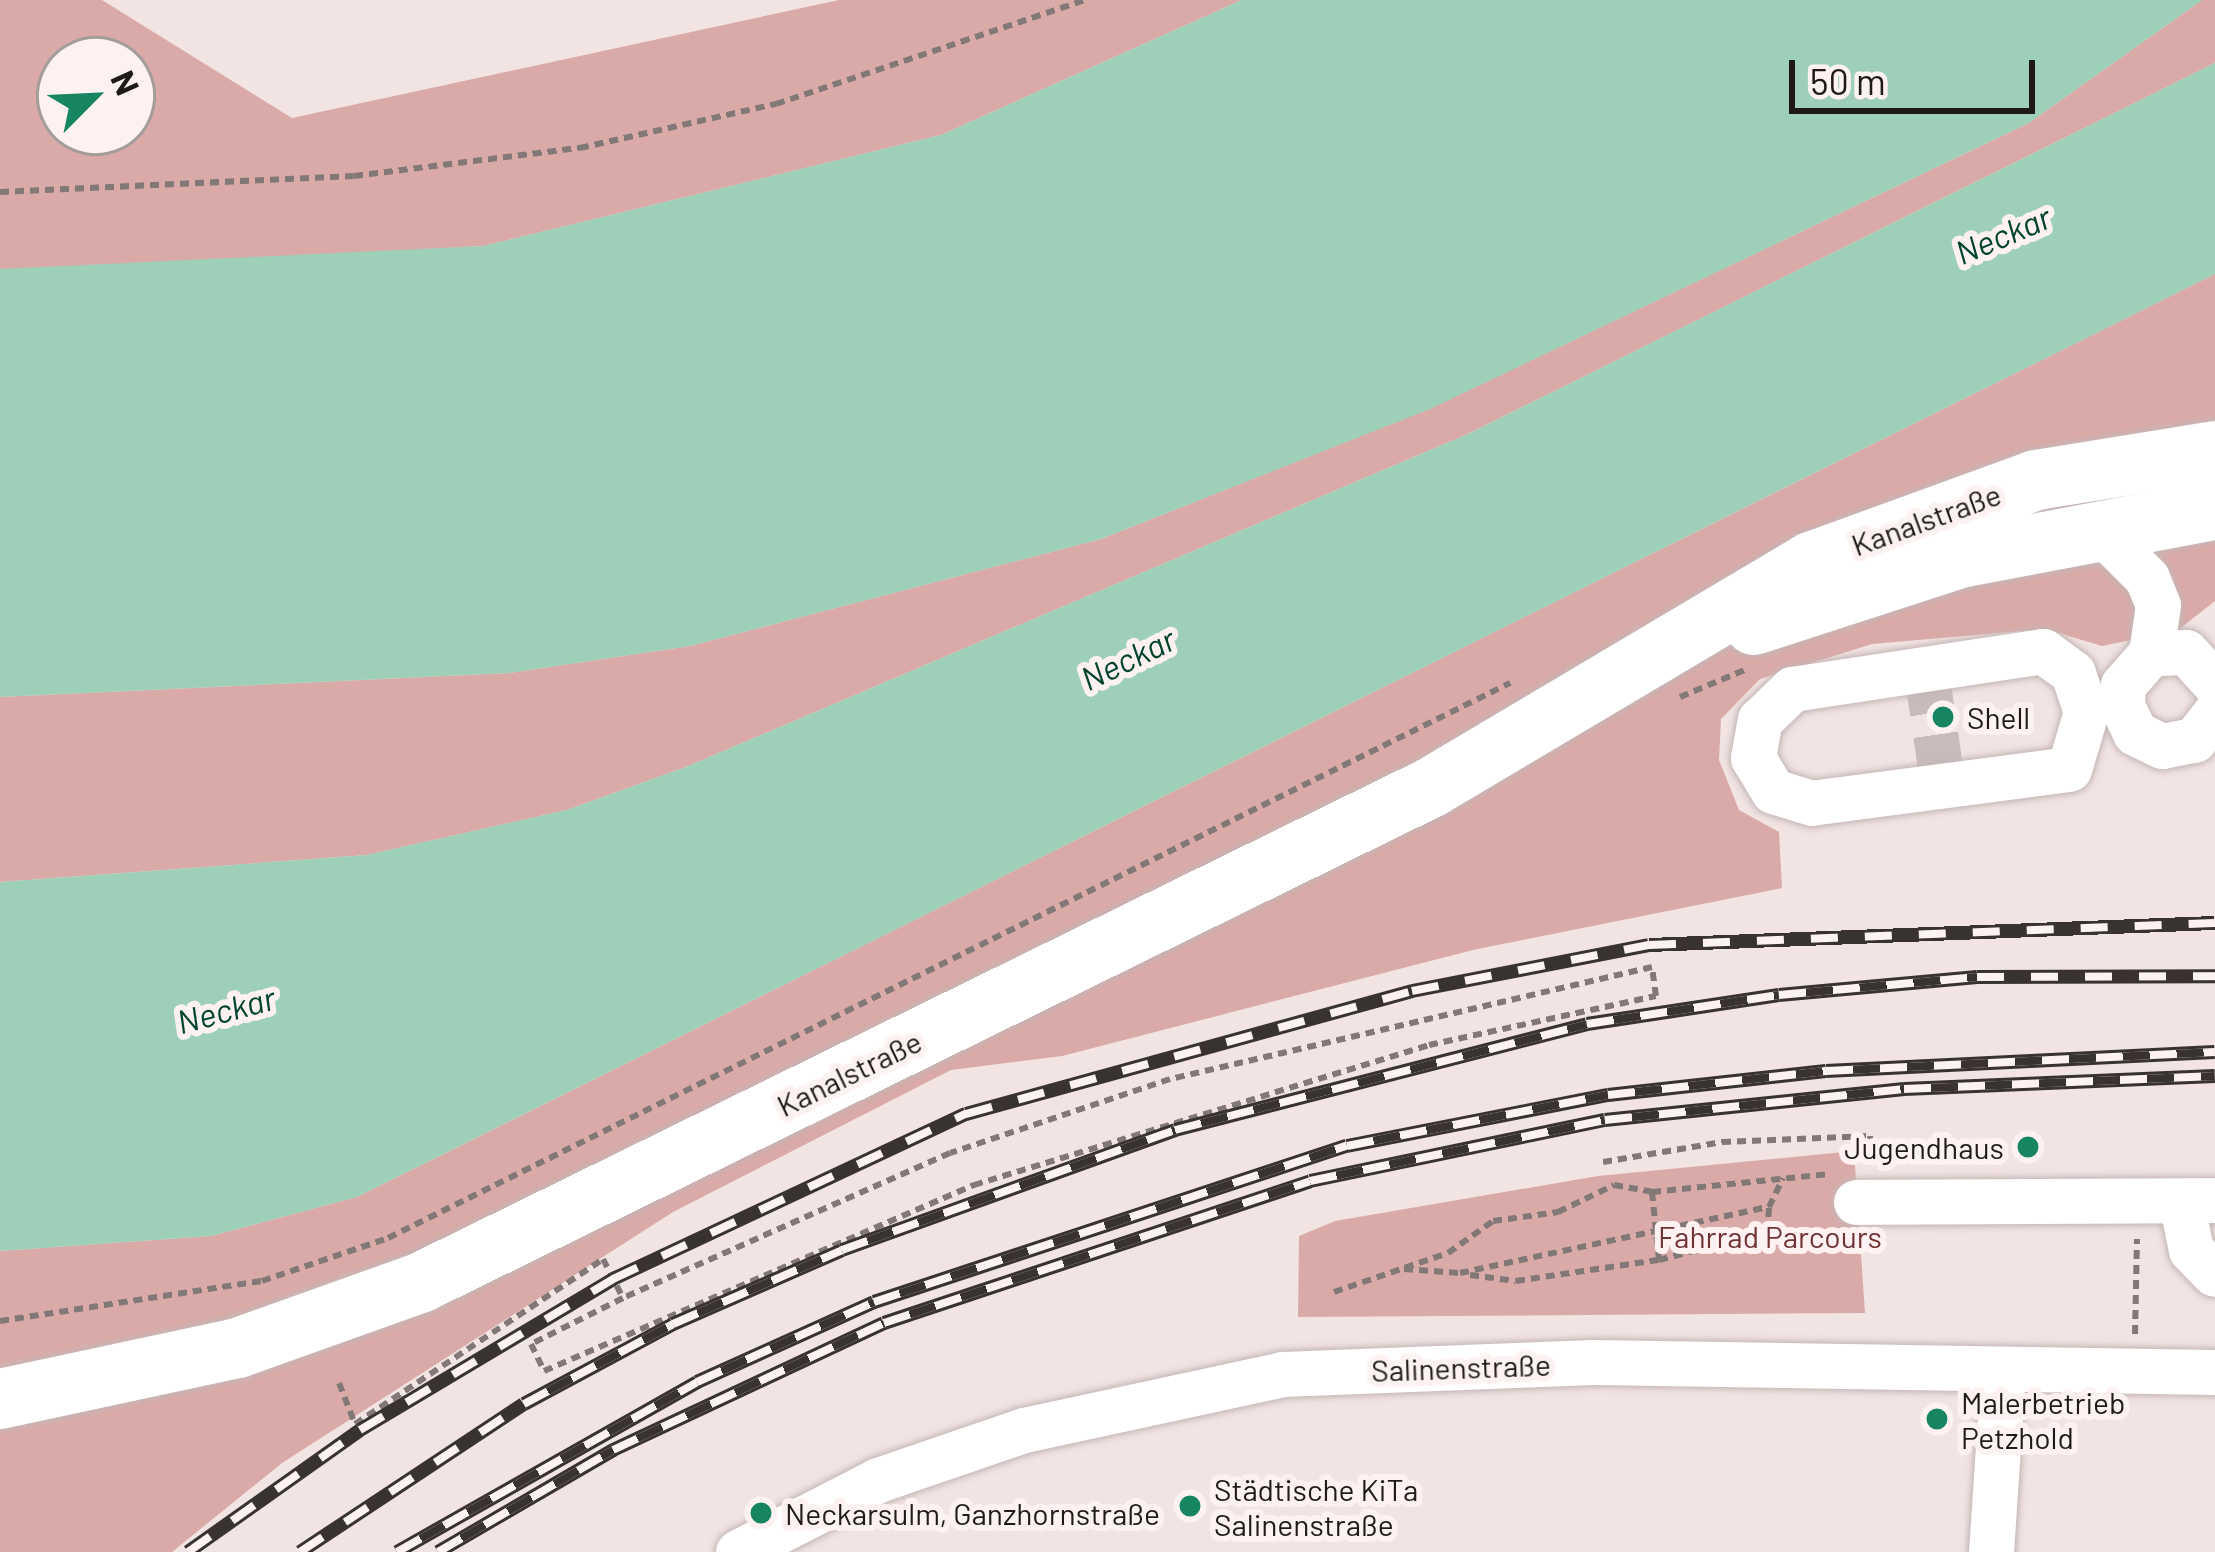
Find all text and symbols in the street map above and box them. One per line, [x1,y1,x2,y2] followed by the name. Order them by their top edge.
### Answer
[36,36,156,156] north arrow
[1795,36,2041,110] scale bar
[1810,59,1886,102] text: 50 m
[103,64,149,101] text: N
[1949,197,2057,273] water label: Neckar
[1846,475,2006,563] street label: Kanalstraße
[1074,619,1182,699] water label: Neckar
[1967,699,2030,735] place label: Shell
[1930,704,1956,730] marker: Shell
[173,978,279,1042] water label: Neckar
[771,1023,927,1123] street label: Kanalstraße
[1844,1129,2004,1165] place label: Jugendhaus
[2015,1134,2041,1160] marker: Jugendhaus
[1658,1218,1882,1254] park label: Fahrrad Parcours
[1371,1346,1551,1388] street label: Salinenstraße
[1961,1384,2125,1454] place label: Malerbetrieb Petzhold
[1924,1406,1950,1432] marker: Malerbetrieb Petzhold
[1214,1471,1418,1541] place label: Städtische KiTa Salinenstraße
[1177,1493,1203,1519] marker: Städtische KiTa Salinenstraße
[785,1495,1160,1531] place label: Neckarsulm, Ganzhornstraße
[748,1500,774,1526] marker: Neckarsulm, Ganzhornstraße

